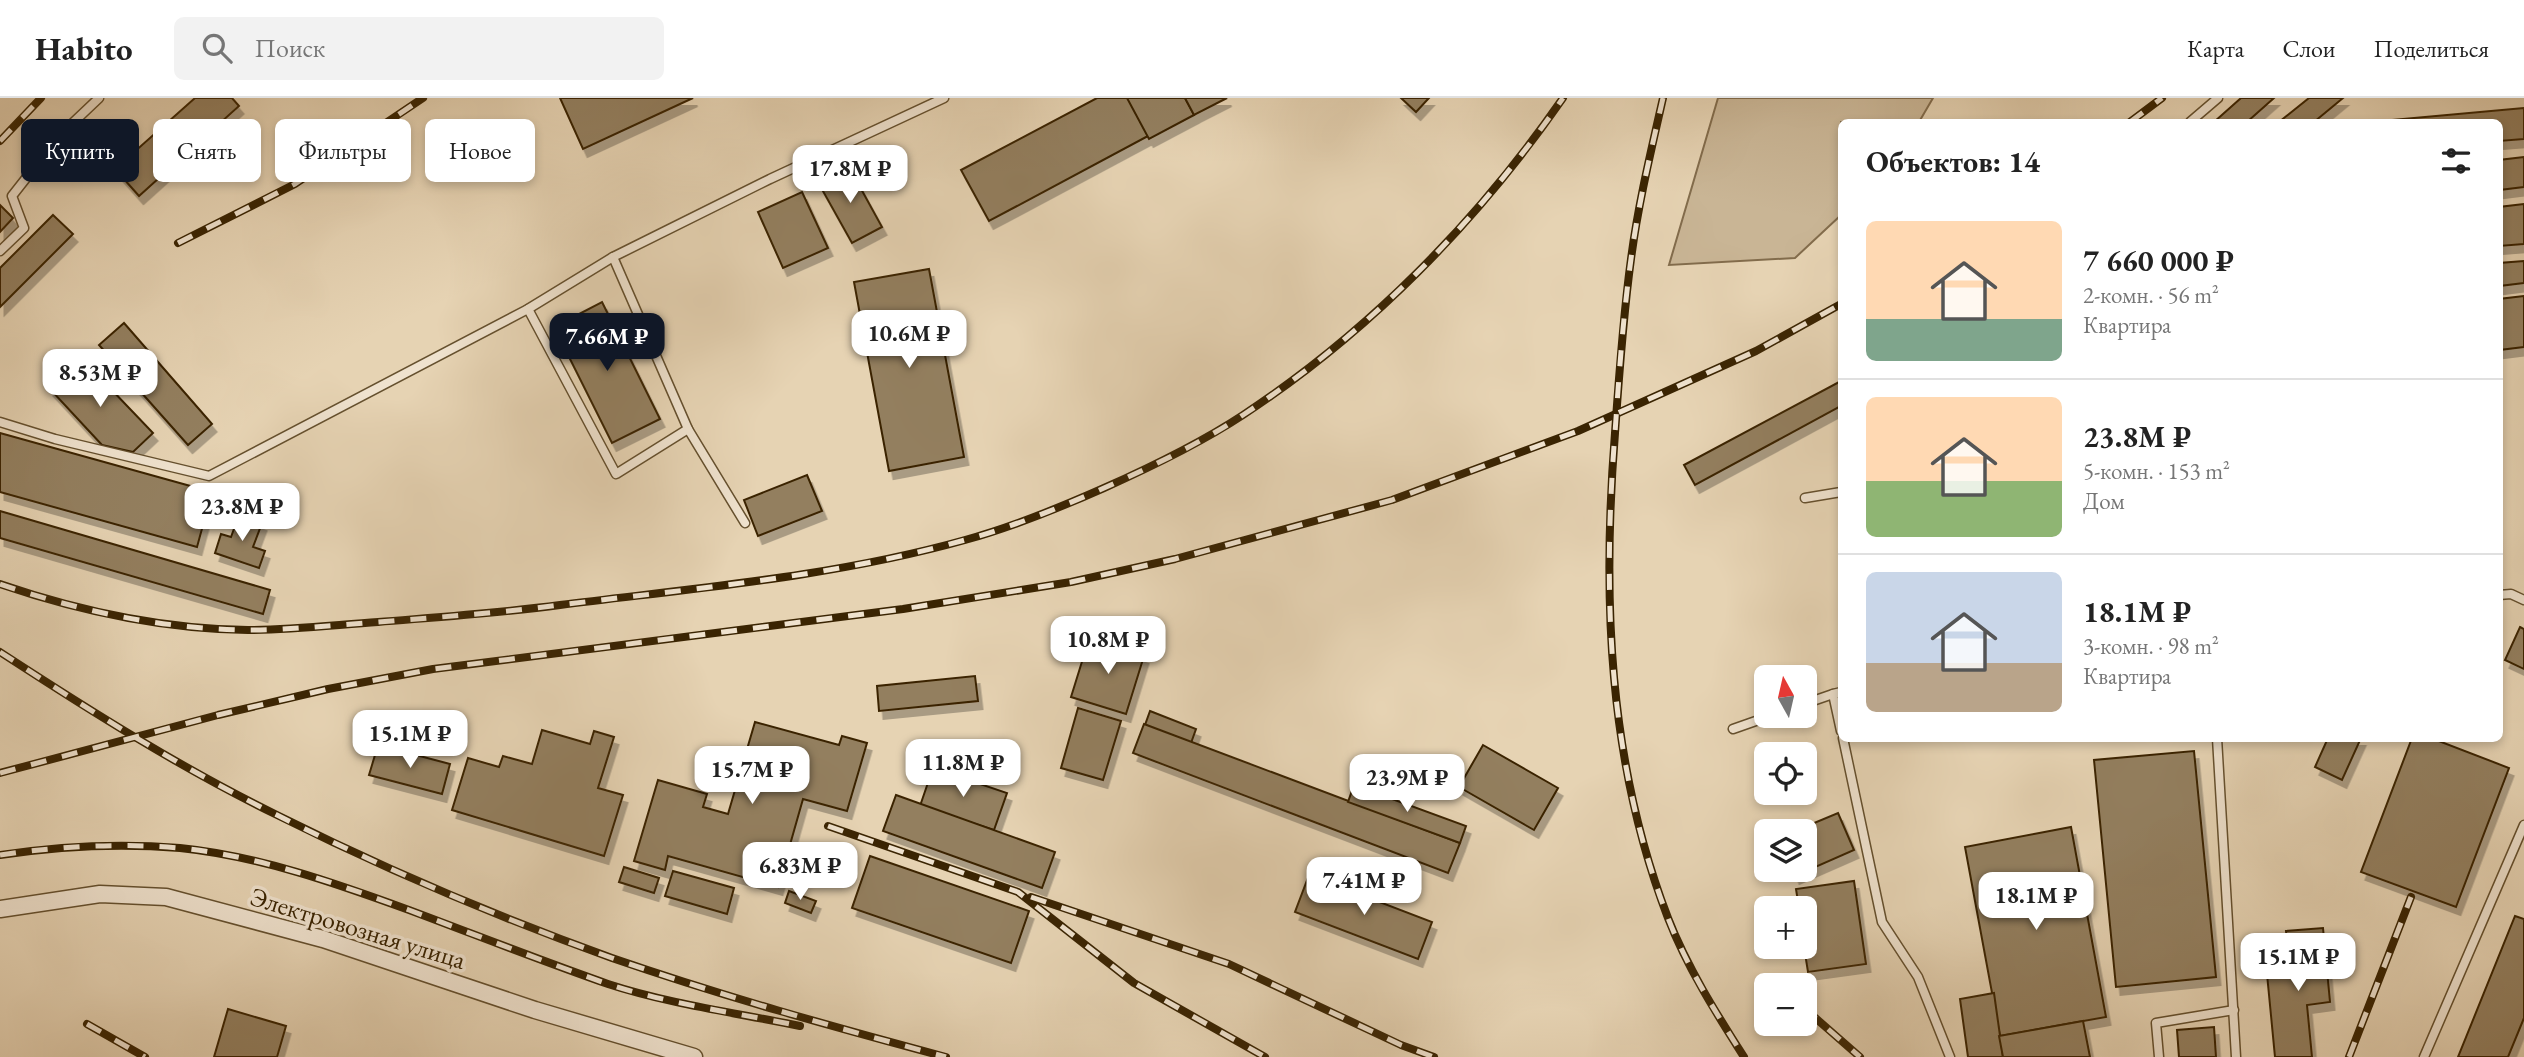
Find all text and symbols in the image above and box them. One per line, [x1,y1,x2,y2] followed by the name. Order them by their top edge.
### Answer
[174,17,664,80] search box
[35,27,132,70] text: Habito
[198,29,236,67] icon: search
[254,31,325,65] text: Поиск
[2187,33,2244,64] text: Карта
[2282,33,2336,64] text: Слои
[2374,33,2489,64] text: Поделиться
[21,119,139,182] chip: Купить
[153,119,261,182] chip: Снять
[275,119,411,182] chip: Фильтры
[425,119,535,182] chip: Новое
[1866,142,2040,181] text: Объектов: 14
[2437,142,2475,180] icon: filters
[785,146,915,205] pin: 17.8M ₽
[809,153,891,183] text: 17.8M ₽
[2083,241,2234,280] text: 7 660 000 ₽
[1922,249,2006,333] icon: home
[2083,280,2219,310] text: 2-комн. · 56 m²
[844,310,974,370] pin: 10.6M ₽
[2083,310,2171,340] text: Квартира
[542,314,672,373] pin: 7.66M ₽
[868,318,950,348] text: 10.6M ₽
[566,321,648,351] text: 7.66M ₽
[35,350,165,409] pin: 8.53M ₽
[59,357,141,387] text: 8.53M ₽
[2083,417,2191,456] text: 23.8M ₽
[1922,425,2006,509] icon: home
[2083,456,2230,486] text: 5-комн. · 153 m²
[177,484,307,543] pin: 23.8M ₽
[2083,486,2125,516] text: Дом
[201,491,283,521] text: 23.8M ₽
[2083,592,2191,631] text: 18.1M ₽
[1922,600,2006,684] icon: home
[1043,616,1173,676] pin: 10.8M ₽
[1067,624,1149,654] text: 10.8M ₽
[2083,631,2219,661] text: 3-комн. · 98 m²
[2083,661,2171,691] text: Квартира
[1754,665,1816,728] north arrow
[1754,665,1817,1036] map controls
[345,710,475,770] pin: 15.1M ₽
[369,718,451,748] text: 15.1M ₽
[898,740,1028,799] pin: 11.8M ₽
[1754,742,1817,805] button: locate
[687,746,817,806] pin: 15.7M ₽
[922,747,1004,777] text: 11.8M ₽
[711,754,793,784] text: 15.7M ₽
[1342,754,1472,814] pin: 23.9M ₽
[1366,762,1448,792] text: 23.9M ₽
[1754,819,1817,882] button: layers
[735,842,865,902] pin: 6.83M ₽
[759,850,841,880] text: 6.83M ₽
[1299,858,1429,917] pin: 7.41M ₽
[1323,865,1405,895] text: 7.41M ₽
[1971,872,2101,932] pin: 18.1M ₽
[246,879,470,977] street label: Электровозная улица
[1995,880,2077,910] text: 18.1M ₽
[1754,896,1817,959] button: +
[2233,934,2363,993] pin: 15.1M ₽
[2257,941,2339,971] text: 15.1M ₽
[1754,973,1817,1036] button: −

